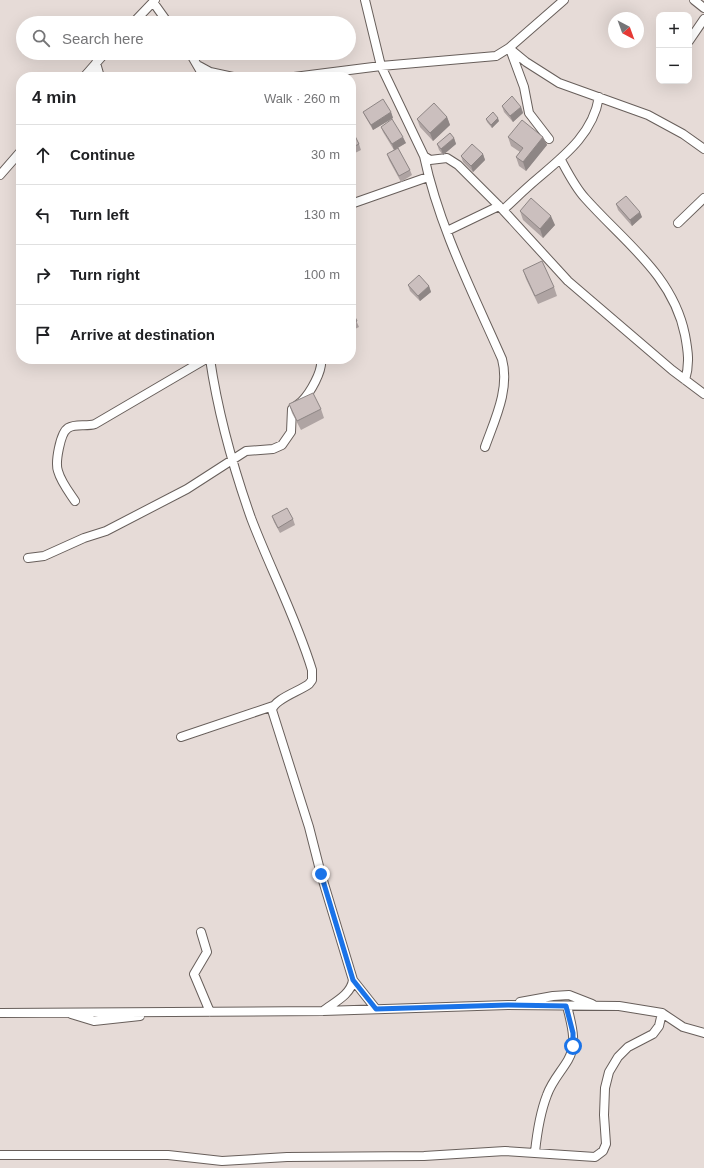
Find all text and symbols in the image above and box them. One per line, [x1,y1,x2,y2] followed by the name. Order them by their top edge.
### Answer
[608,12,644,48] north arrow
[656,12,692,84] map controls
[656,12,692,48] button: +
[16,16,356,60] search box
[30,27,52,49] icon: search
[62,30,144,47] text: Search here
[656,48,692,84] button: −
[32,88,76,107] text: 4 min
[264,91,340,106] text: Walk · 260 m
[32,144,54,166] icon: ahead
[70,146,135,163] text: Continue
[311,147,340,162] text: 30 m
[32,204,54,226] icon: left
[70,206,129,223] text: Turn left
[304,207,340,222] text: 130 m
[32,264,54,286] icon: right
[70,266,140,283] text: Turn right
[304,267,340,282] text: 100 m
[32,324,54,346] icon: arrive
[70,326,215,343] text: Arrive at destination
[312,865,330,883] route end
[564,1037,582,1055] route start

